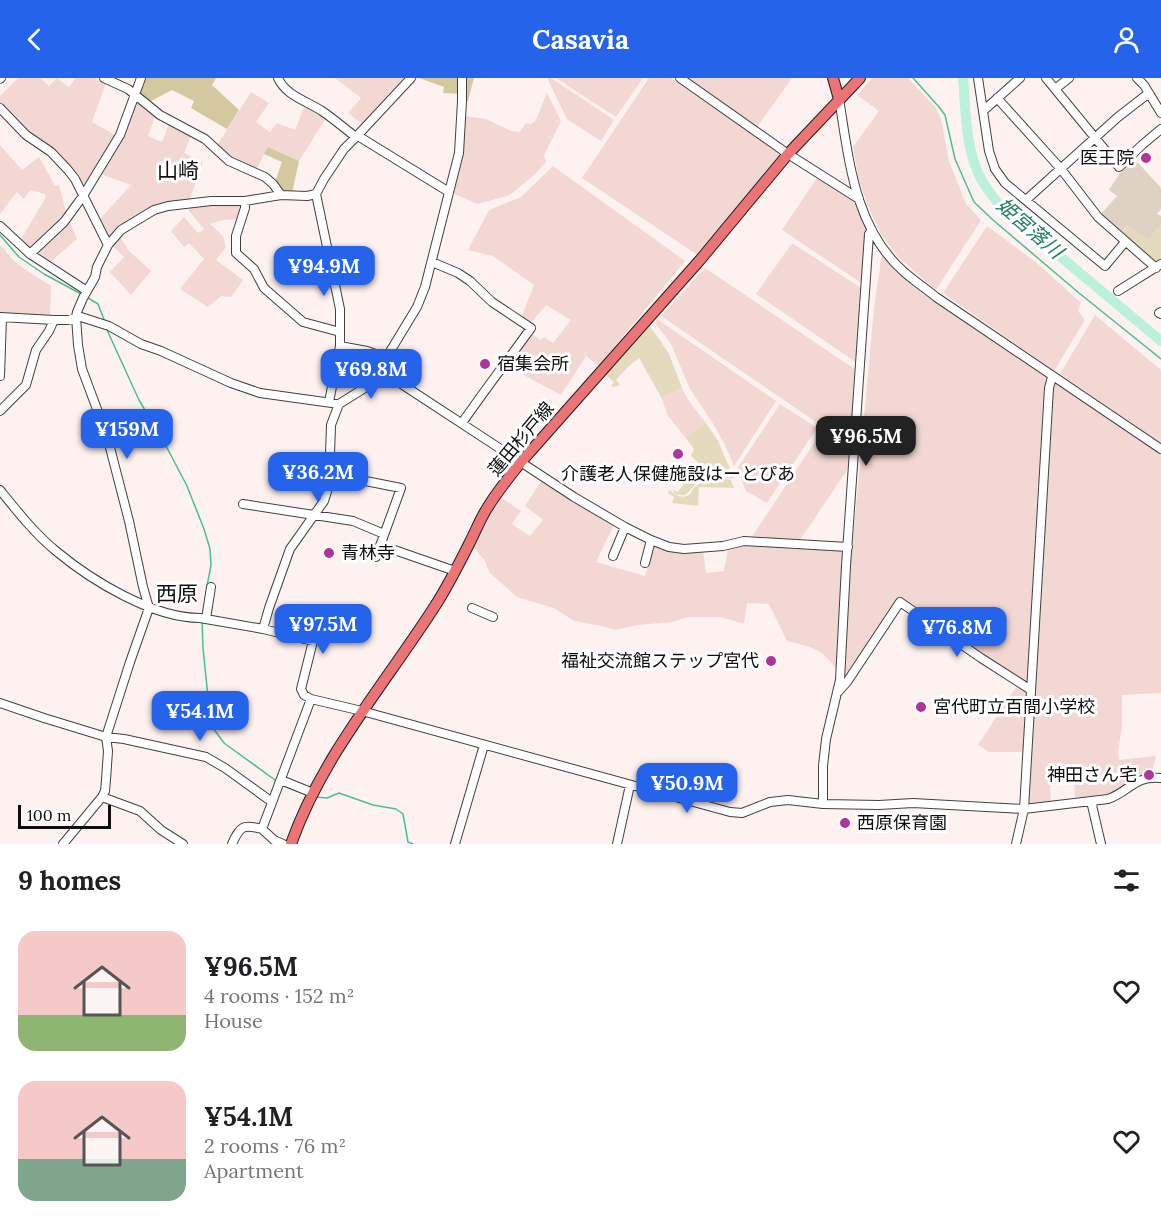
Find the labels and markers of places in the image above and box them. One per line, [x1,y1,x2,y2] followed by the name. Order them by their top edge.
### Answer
[1080,146,1134,169] place label: 医王院
[1139,151,1153,165] marker: 医王院
[275,246,373,297] pin: ¥94.9M
[322,349,420,400] pin: ¥69.8M
[497,352,569,375] place label: 宿集会所
[478,357,492,371] marker: 宿集会所
[85,409,169,460] pin: ¥159M
[817,416,915,467] pin: ¥96.5M
[671,447,685,461] marker: 介護老人保健施設はーとぴあ
[269,452,367,503] pin: ¥36.2M
[561,462,795,485] place label: 介護老人保健施設はーとぴあ
[341,541,395,564] place label: 青林寺
[322,546,336,560] marker: 青林寺
[274,604,372,655] pin: ¥97.5M
[908,607,1006,658] pin: ¥76.8M
[561,649,759,672] place label: 福祉交流館ステップ宮代
[764,654,778,668] marker: 福祉交流館ステップ宮代
[151,691,249,742] pin: ¥54.1M
[933,695,1095,718] place label: 宮代町立百間小学校
[914,700,928,714] marker: 宮代町立百間小学校
[638,763,736,814] pin: ¥50.9M
[1047,763,1137,786] place label: 神田さん宅
[1142,768,1156,782] marker: 神田さん宅
[857,811,947,834] place label: 西原保育園
[838,816,852,830] marker: 西原保育園

